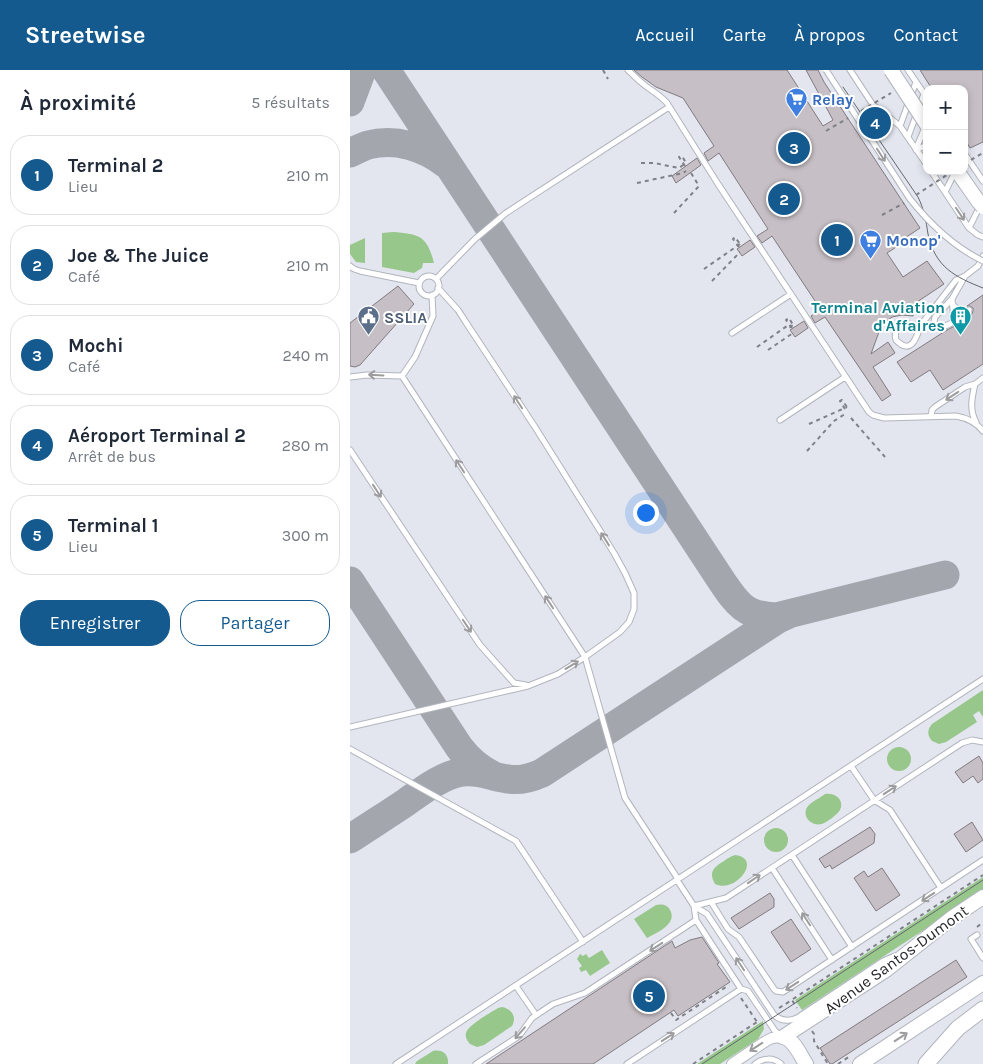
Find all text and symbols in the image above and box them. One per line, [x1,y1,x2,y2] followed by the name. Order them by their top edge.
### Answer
[25,21,146,49] text: Streetwise
[635,24,695,46] text: Accueil
[723,24,766,46] text: Carte
[794,24,866,46] text: À propos
[894,24,958,46] text: Contact
[923,85,968,175] map controls
[923,85,968,130] button: +
[784,87,808,118] supermarket icon: Relay
[812,90,853,109] place label: Relay
[20,91,136,115] text: À proximité
[251,93,330,112] text: 5 résultats
[859,104,891,142] pin: 4
[778,129,810,167] pin: 3
[923,130,968,175] button: −
[876,148,887,162] one-way arrow
[68,155,163,177] text: Terminal 2
[34,166,40,185] text: 1
[286,166,329,185] text: 210 m
[68,177,98,196] text: Lieu
[768,180,800,218] pin: 2
[955,207,965,221] one-way arrow
[821,221,853,259] pin: 1
[858,228,882,259] supermarket icon: Monop'
[886,231,941,250] place label: Monop'
[68,245,209,267] text: Joe & The Juice
[32,256,42,275] text: 2
[286,256,329,275] text: 210 m
[68,267,100,286] text: Café
[811,298,945,335] place label: Terminal Aviation d'Affaires
[949,304,973,335] building icon: Terminal Aviation d'Affaires
[356,305,380,336] public building icon: SSLIA
[384,308,427,327] place label: SSLIA
[68,335,124,357] text: Mochi
[32,346,42,365] text: 3
[283,346,329,365] text: 240 m
[68,357,100,376] text: Café
[368,371,384,380] one-way arrow
[945,390,959,401] one-way arrow
[513,395,524,409] one-way arrow
[68,425,246,447] text: Aéroport Terminal 2
[32,436,42,455] text: 4
[282,436,329,455] text: 280 m
[68,447,156,466] text: Arrêt de bus
[455,459,465,473] one-way arrow
[372,484,382,498] one-way arrow
[633,500,659,526] your location
[68,515,159,537] text: Terminal 1
[32,526,42,545] text: 5
[282,526,329,545] text: 300 m
[600,532,611,546] one-way arrow
[68,537,98,556] text: Lieu
[544,595,554,609] one-way arrow
[20,600,170,646] button: Enregistrer
[180,600,330,646] button: Partager
[462,619,472,633] one-way arrow
[565,660,579,670] one-way arrow
[883,785,897,795] one-way arrow
[747,874,761,885] one-way arrow
[921,892,935,902] one-way arrow
[821,901,972,1018] street label: Avenue Santos-Dumont
[800,913,810,927] one-way arrow
[649,942,663,952] one-way arrow
[734,957,745,971] one-way arrow
[633,977,665,1015] pin: 5
[786,982,800,992] one-way arrow
[515,1026,526,1039] one-way arrow
[661,1032,675,1042] one-way arrow
[894,1032,908,1042] one-way arrow
[749,1042,763,1053] one-way arrow

